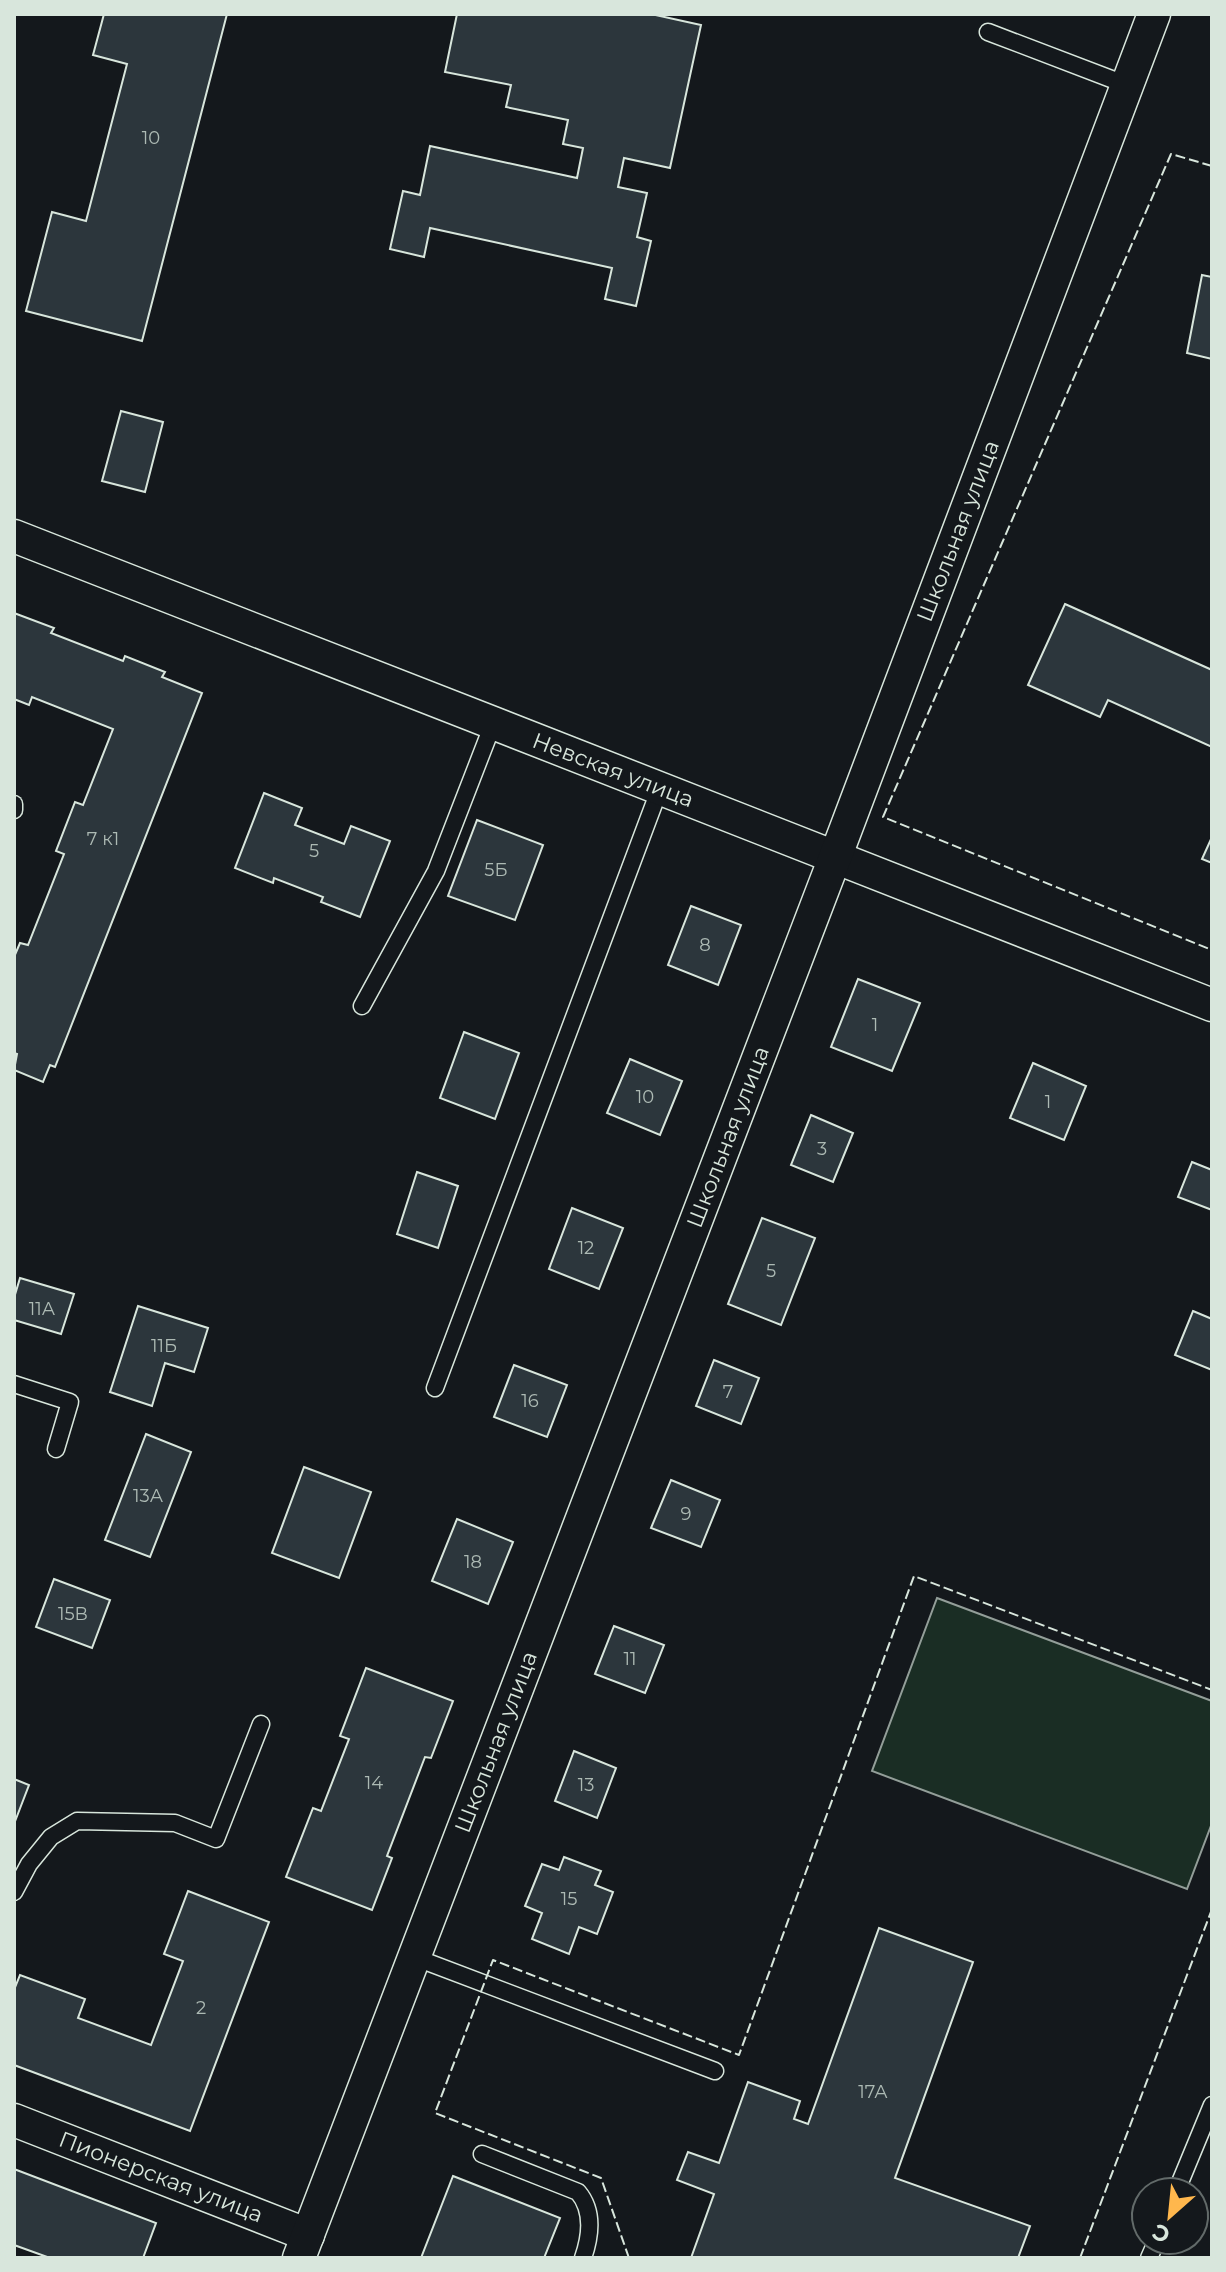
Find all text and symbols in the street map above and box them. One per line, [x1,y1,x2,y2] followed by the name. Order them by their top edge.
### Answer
[142,127,160,149] house number: 10
[911,436,1005,626] street label: Школьная улица
[529,727,697,813] street label: Невская улица
[87,828,119,850] house number: 7 к1
[309,840,319,862] house number: 5
[484,859,508,881] house number: 5Б
[699,934,711,956] house number: 8
[872,1014,878,1036] house number: 1
[681,1042,775,1232] street label: Школьная улица
[636,1086,654,1108] house number: 10
[1045,1091,1051,1113] house number: 1
[817,1138,827,1160] house number: 3
[578,1237,594,1259] house number: 12
[766,1260,776,1282] house number: 5
[29,1298,56,1320] house number: 11А
[151,1335,177,1357] house number: 11Б
[723,1381,733,1403] house number: 7
[521,1390,539,1412] house number: 16
[133,1485,164,1507] house number: 13А
[681,1503,692,1525] house number: 9
[464,1551,482,1573] house number: 18
[58,1603,88,1625] house number: 15В
[449,1647,543,1837] street label: Школьная улица
[624,1648,637,1670] house number: 11
[365,1772,383,1794] house number: 14
[578,1774,594,1796] house number: 13
[561,1888,577,1910] house number: 15
[196,1997,206,2019] house number: 2
[858,2081,888,2103] house number: 17А
[55,2126,267,2228] street label: Пионерская улица
[1130,2176,1210,2256] north arrow
[1148,2218,1174,2249] text: С

